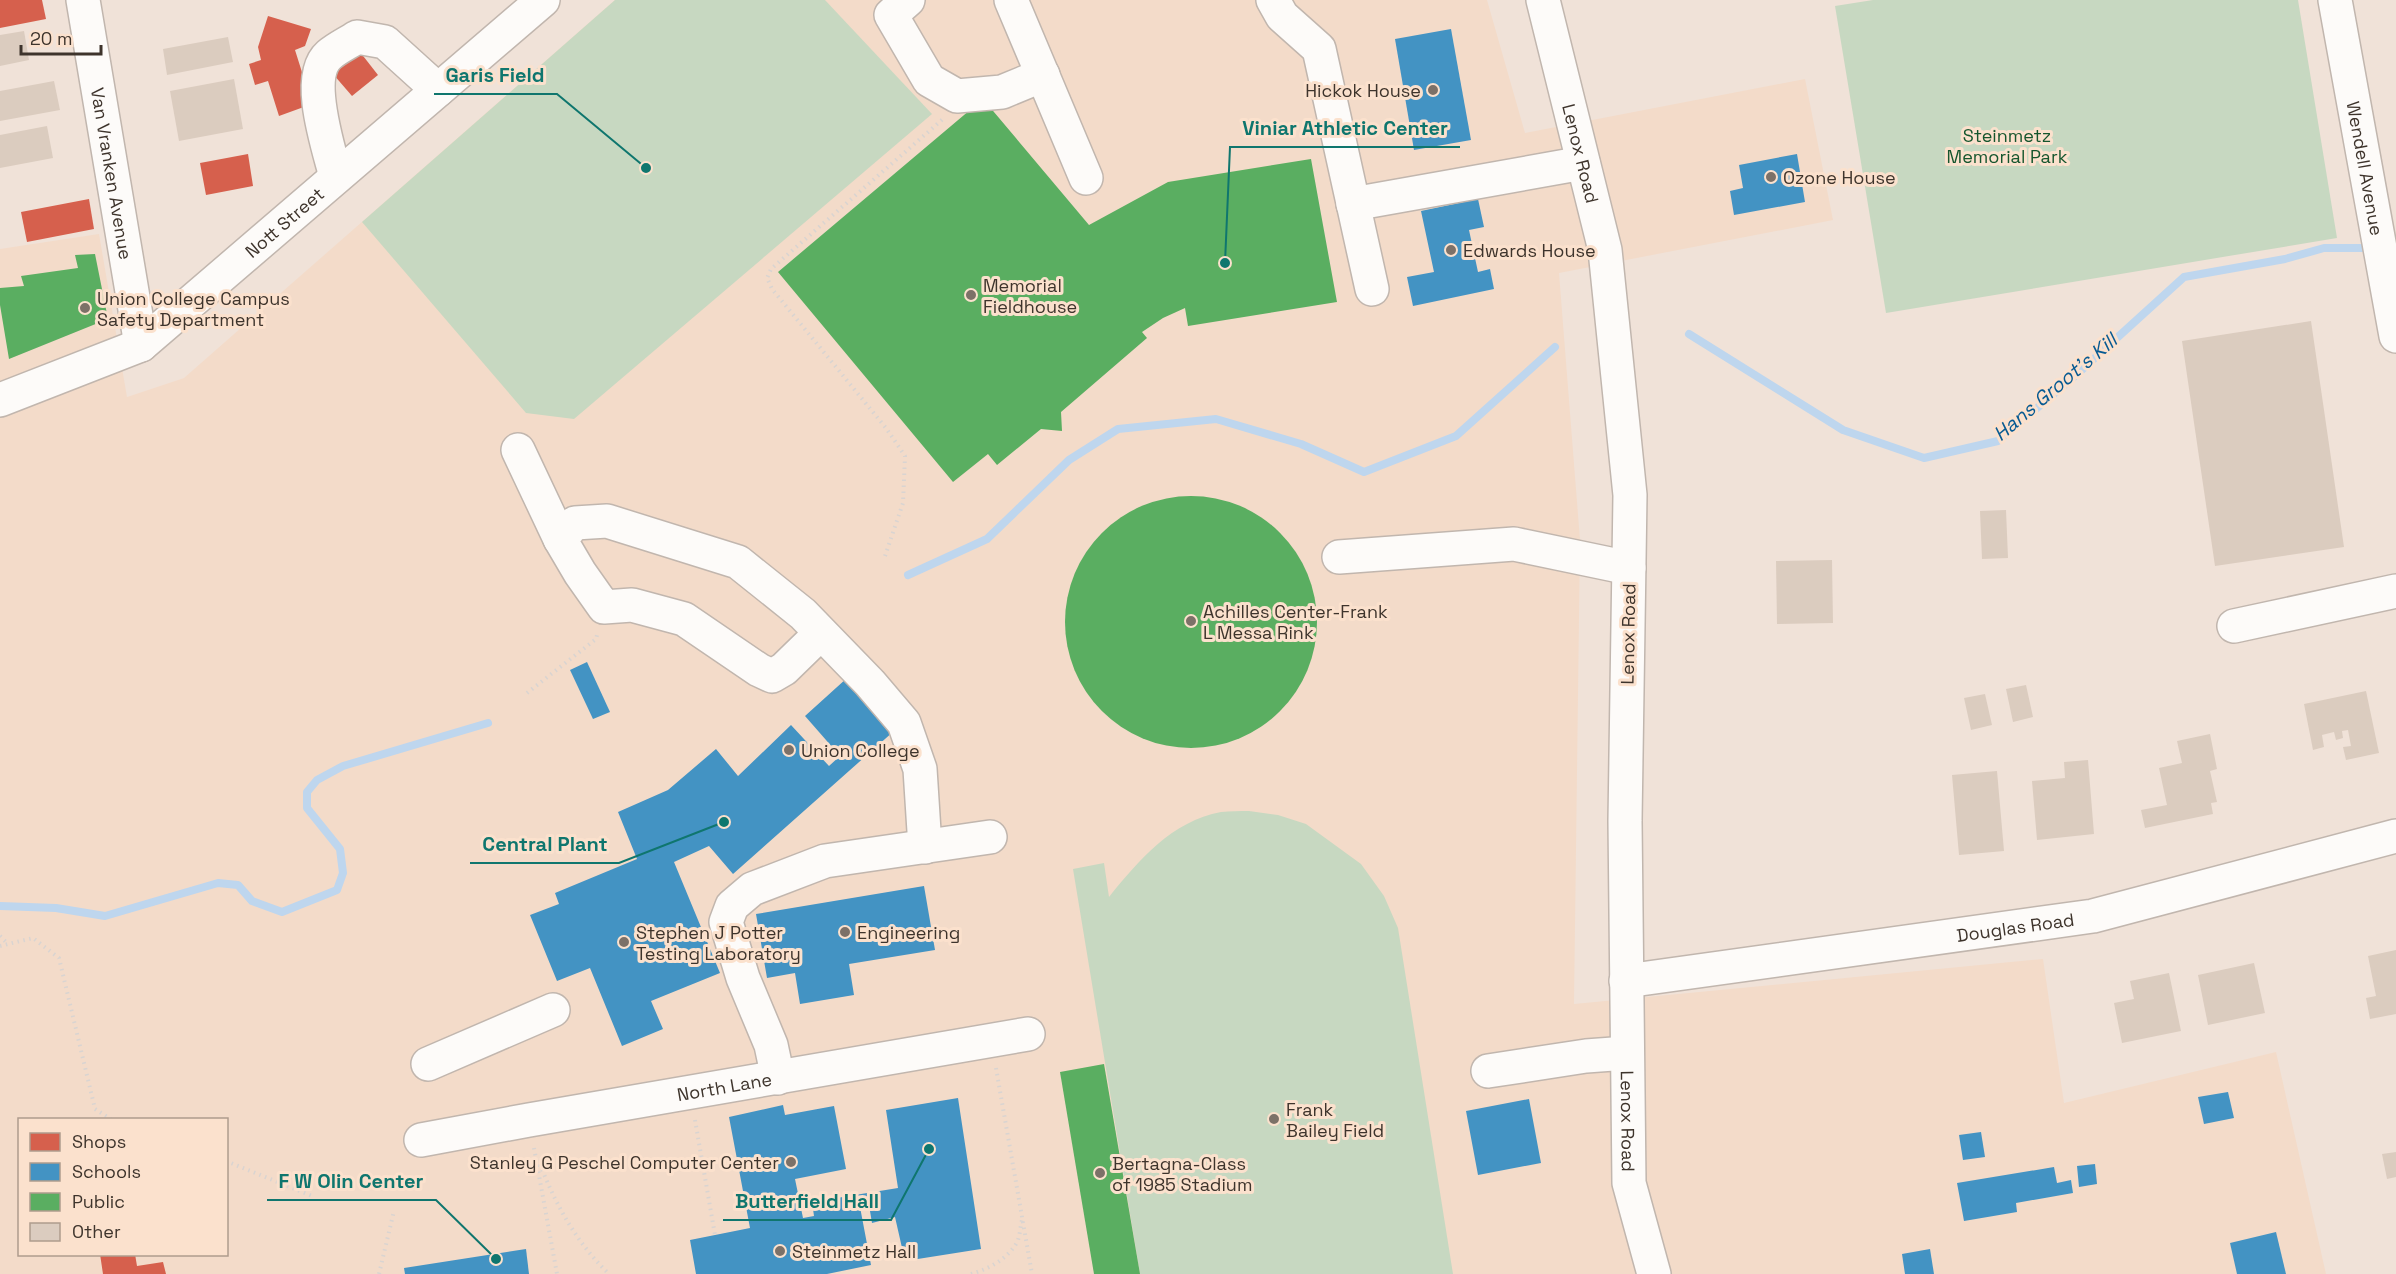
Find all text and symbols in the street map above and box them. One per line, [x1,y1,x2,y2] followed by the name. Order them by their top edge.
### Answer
[21,18,100,56] scale bar
[30,27,73,50] text: 20 m
[434,56,557,94] callout: Garis Field
[445,62,545,88] text: Garis Field
[1305,79,1421,102] place label: Hickok House
[1426,83,1440,97] marker: Hickok House
[86,86,138,261] street label: Van Vranken Avenue
[2342,99,2389,237] street label: Wendell Avenue
[1558,101,1604,205] street label: Lenox Road
[1230,109,1460,147] callout: Viniar Athletic Center
[1242,115,1448,141] text: Viniar Athletic Center
[1947,124,2068,168] park label: Steinmetz Memorial Park
[1783,166,1896,189] place label: Ozone House
[1764,170,1778,184] marker: Ozone House
[240,182,328,262] street label: Nott Street
[1463,239,1596,262] place label: Edwards House
[1444,243,1458,257] marker: Edwards House
[983,274,1077,318] place label: Memorial Fieldhouse
[97,287,290,331] place label: Union College Campus Safety Department
[964,288,978,302] marker: Memorial Fieldhouse
[78,301,92,315] marker: Union College Campus Safety Department
[1988,326,2124,446] water label: Hans Groot's Kill
[1616,583,1640,685] street label: Lenox Road
[1203,600,1388,644] place label: Achilles Center-Frank L Messa Rink
[1184,614,1198,628] marker: Achilles Center-Frank L Messa Rink
[801,739,920,762] place label: Union College
[782,743,796,757] marker: Union College
[470,825,619,863] callout: Central Plant
[482,831,608,857] text: Central Plant
[1955,907,2076,946] street label: Douglas Road
[636,921,801,965] place label: Stephen J Potter Testing Laboratory
[857,921,960,944] place label: Engineering
[838,925,852,939] marker: Engineering
[617,935,631,949] marker: Stephen J Potter Testing Laboratory
[675,1067,773,1106] street label: North Lane
[1616,1070,1640,1172] street label: Lenox Road
[1286,1098,1384,1142] place label: Frank Bailey Field
[1267,1112,1281,1126] marker: Frank Bailey Field
[18,1118,228,1256] legend
[72,1130,126,1153] text: Shops
[470,1151,779,1174] place label: Stanley G Peschel Computer Center
[1112,1152,1252,1196] place label: Bertagna-Class of 1985 Stadium
[784,1155,798,1169] marker: Stanley G Peschel Computer Center
[72,1160,141,1183] text: Schools
[267,1162,436,1200] callout: F W Olin Center
[1093,1166,1107,1180] marker: Bertagna-Class of 1985 Stadium
[279,1168,423,1194] text: F W Olin Center
[723,1182,891,1220] callout: Butterfield Hall
[735,1188,879,1214] text: Butterfield Hall
[72,1190,125,1213] text: Public
[72,1220,121,1243] text: Other
[792,1240,916,1263] place label: Steinmetz Hall
[773,1244,787,1258] marker: Steinmetz Hall

